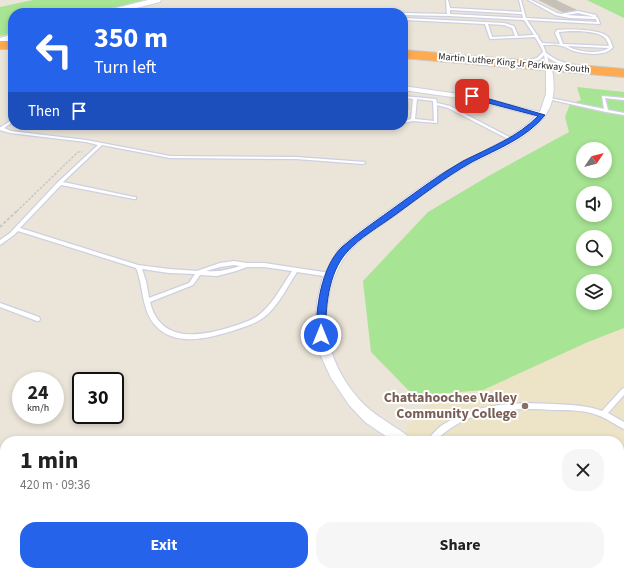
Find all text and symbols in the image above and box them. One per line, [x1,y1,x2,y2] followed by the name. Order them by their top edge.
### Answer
[94,18,168,58] text: 350 m
[28,24,80,76] icon: left
[438,49,590,77] street label: Martin Luther King Jr Parkway South
[94,55,156,80] text: Turn left
[455,79,489,113] pin
[461,85,483,107] icon: arrive
[68,100,90,122] icon: arrive
[28,101,60,122] text: Then
[576,142,612,178] north arrow
[576,142,612,310] map controls
[576,186,612,222] button: sound
[576,230,612,266] button: search
[576,274,612,310] button: layers
[300,314,342,356] position arrow
[72,372,124,424] speed limit sign: 30
[27,379,49,407] text: 24
[384,388,518,424] place label: Chattahoochee Valley Community College
[27,401,49,415] text: km/h
[520,401,530,411] marker: Chattahoochee Valley Community College
[20,443,78,478] text: 1 min
[562,449,604,491] button: close
[20,476,90,494] text: 420 m · 09:36
[20,522,308,568] button: Exit
[316,522,604,568] button: Share

